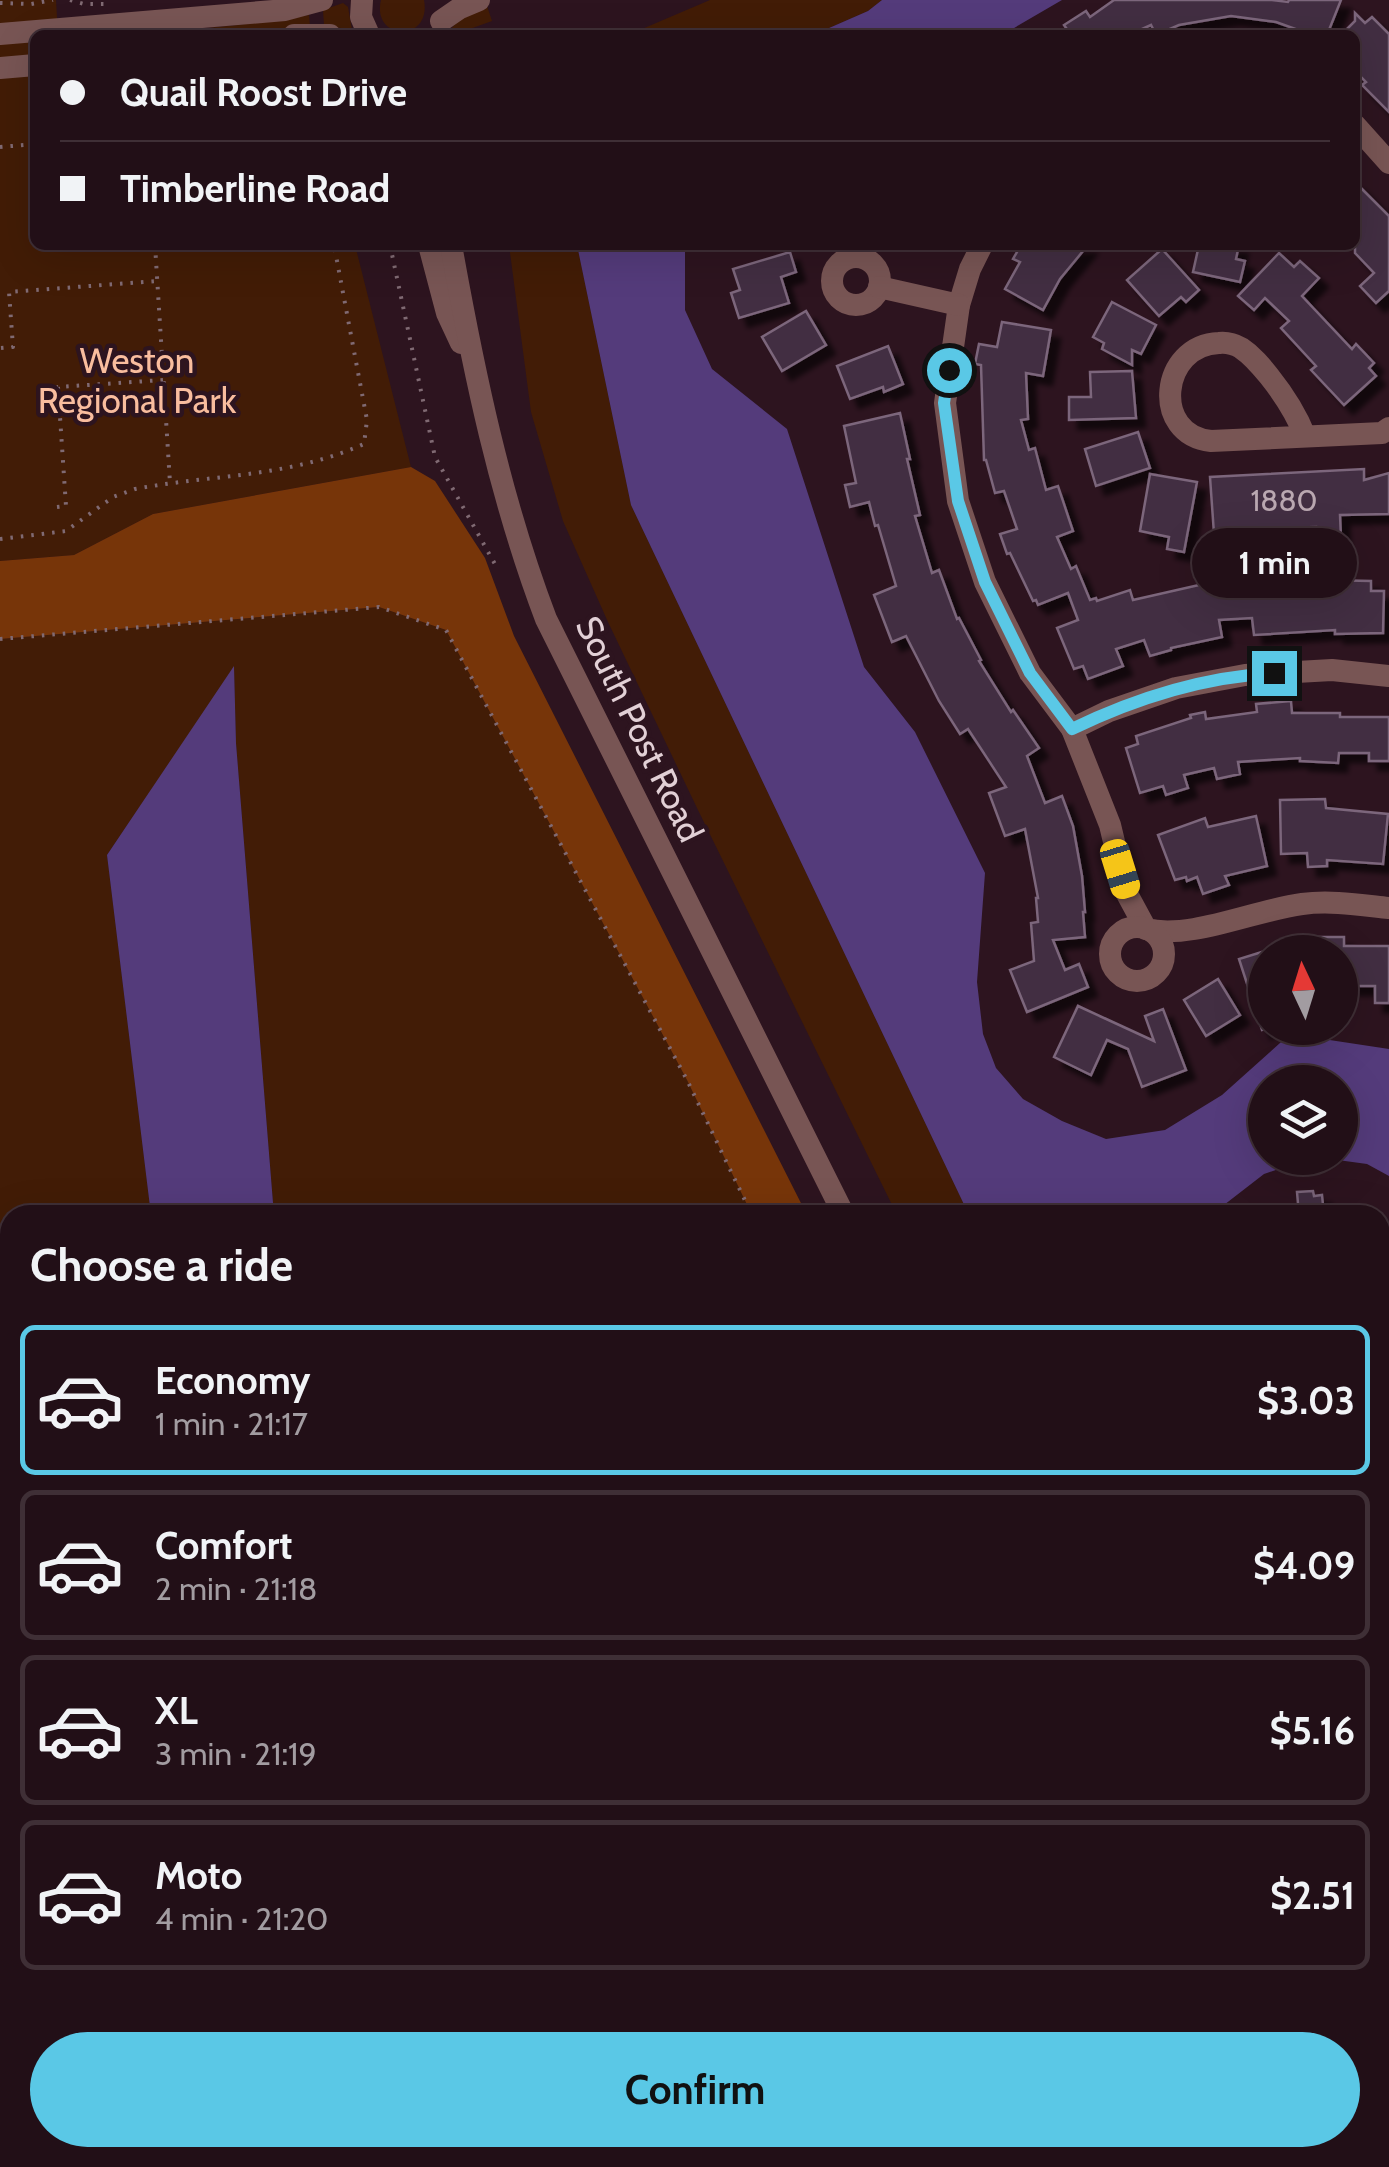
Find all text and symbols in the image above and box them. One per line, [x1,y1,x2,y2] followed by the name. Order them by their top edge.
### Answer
[120,69,407,116] text: Quail Roost Drive
[120,165,390,212] text: Timberline Road
[38,339,237,422] park label: Weston Regional Park
[927,348,972,393] route start
[1250,482,1318,519] house number: 1880
[1192,528,1356,598] callout: 1 min
[1238,543,1311,582] text: 1 min
[567,609,713,849] street label: South Post Road
[1252,651,1297,696] route end
[1097,836,1143,902] car
[1248,935,1358,1045] north arrow
[1248,935,1358,1175] map controls
[1248,1065,1358,1175] button: layers
[30,1238,293,1292] text: Choose a ride
[35,1355,125,1445] icon: car
[155,1357,310,1404] text: Economy
[1257,1377,1355,1424] text: $3.03
[155,1404,308,1443] text: 1 min · 21:17
[35,1520,125,1610] icon: car
[155,1522,292,1569] text: Comfort
[1253,1542,1355,1589] text: $4.09
[155,1569,317,1608] text: 2 min · 21:18
[35,1685,125,1775] icon: car
[155,1687,198,1734] text: XL
[1269,1707,1355,1754] text: $5.16
[155,1734,317,1773] text: 3 min · 21:19
[35,1850,125,1940] icon: car
[155,1852,242,1899] text: Moto
[1270,1872,1355,1919] text: $2.51
[155,1899,328,1938] text: 4 min · 21:20
[30,2032,1360,2147] button: Confirm

